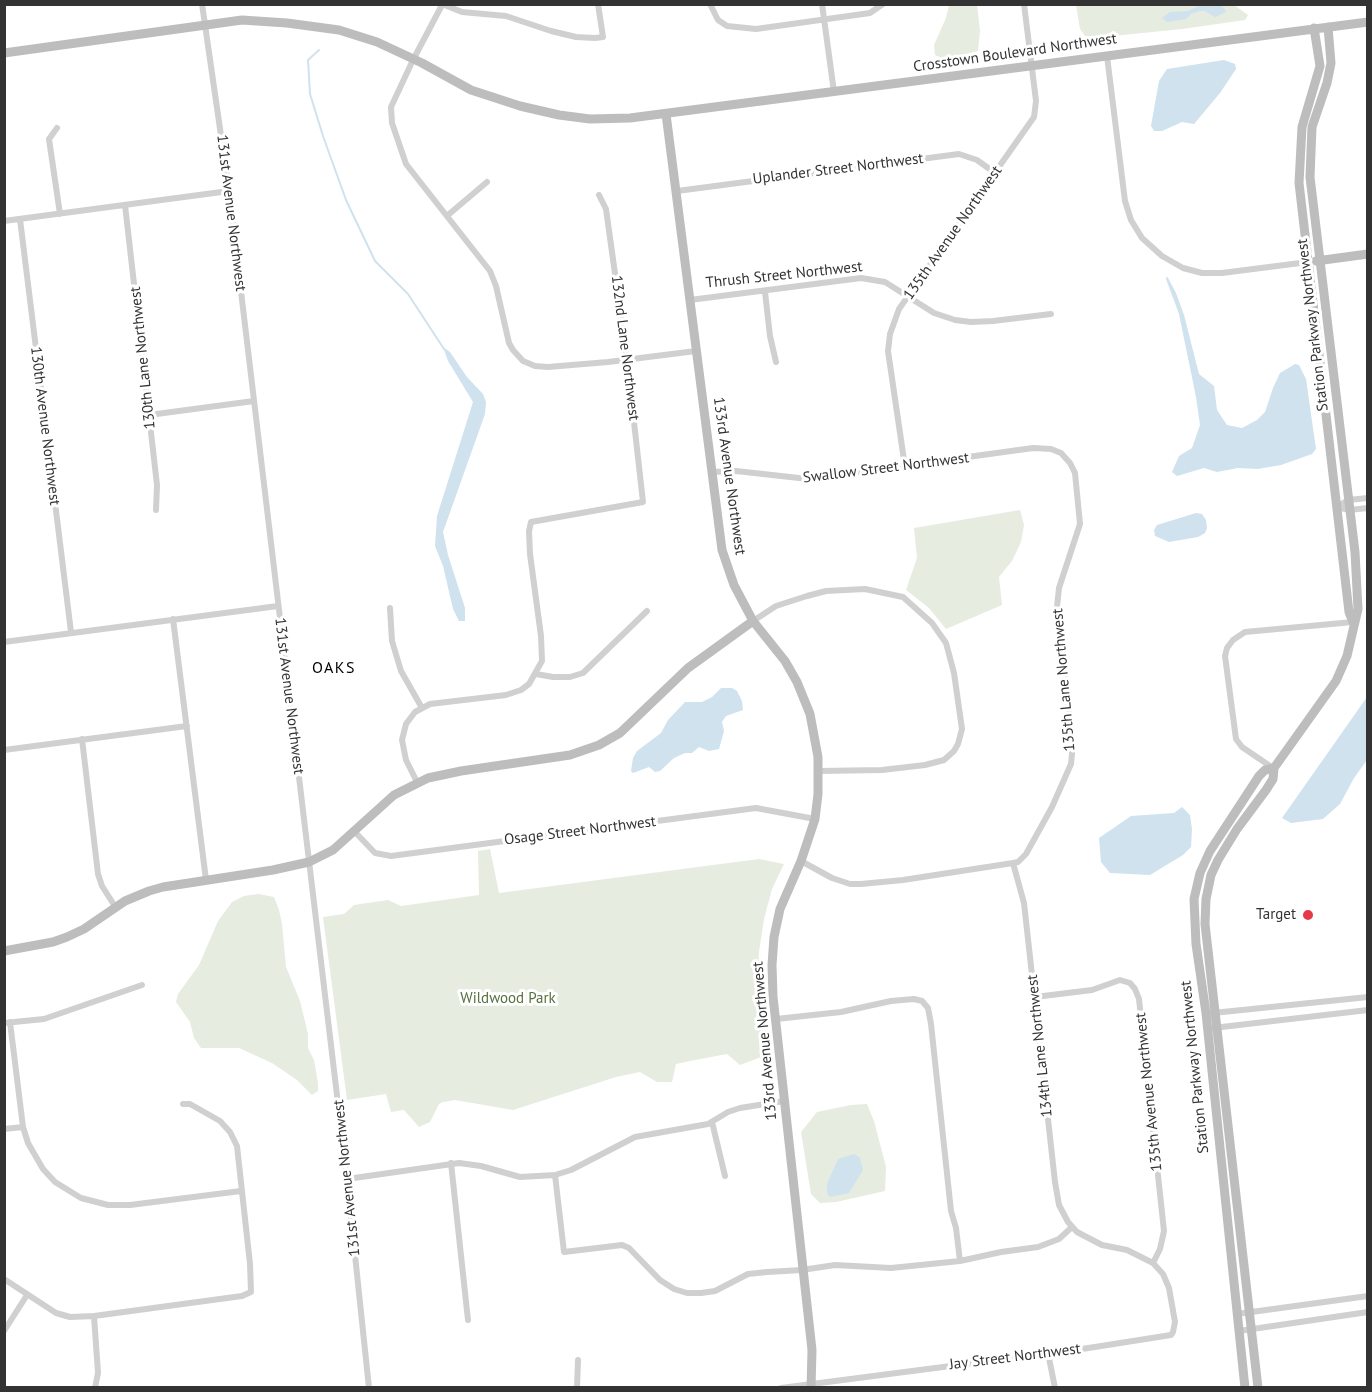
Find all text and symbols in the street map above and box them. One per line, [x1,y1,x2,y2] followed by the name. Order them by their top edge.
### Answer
[912,30,1118,76] street label: Crosstown Boulevard Northwest
[212,134,250,292] street label: 131st Avenue Northwest
[752,150,924,188] street label: Uplander Street Northwest
[900,163,1006,303] street label: 135th Avenue Northwest
[1293,238,1333,412] street label: Station Parkway Northwest
[705,258,863,292] street label: Thrush Street Northwest
[607,274,643,422] street label: 132nd Lane Northwest
[127,286,159,430] street label: 130th Lane Northwest
[26,346,64,506] street label: 130th Avenue Northwest
[709,396,749,556] street label: 133rd Avenue Northwest
[802,449,970,487] street label: Swallow Street Northwest
[1049,608,1079,752] street label: 135th Lane Northwest
[270,617,308,775] street label: 131st Avenue Northwest
[312,658,356,678] district label: OAKS
[503,813,657,849] street label: Osage Street Northwest
[1256,906,1296,924] place label: Target
[1301,908,1315,922] marker: Target
[749,961,781,1121] street label: 133rd Avenue Northwest
[1024,974,1056,1118] street label: 134th Lane Northwest
[1177,980,1213,1154] street label: Station Parkway Northwest
[460,990,556,1008] park label: Wildwood Park
[1132,1012,1166,1172] street label: 135th Avenue Northwest
[330,1099,364,1257] street label: 131st Avenue Northwest
[948,1340,1082,1374] street label: Jay Street Northwest

